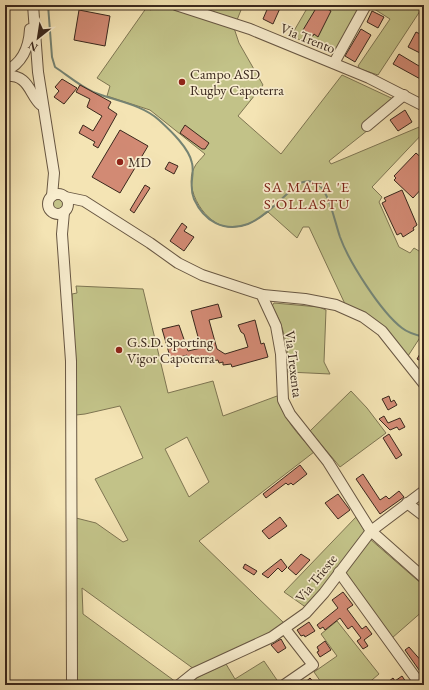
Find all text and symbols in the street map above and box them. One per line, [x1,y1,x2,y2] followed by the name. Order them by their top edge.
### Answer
[18,18,58,58] north arrow
[278,19,338,57] street label: Via Trento
[26,38,40,55] text: N
[190,65,284,99] place label: Campo ASD Rugby Capoterra
[177,77,187,87] marker: Campo ASD Rugby Capoterra
[128,153,152,171] place label: MD
[115,157,125,167] marker: MD
[264,177,350,213] district label: SA MATA 'E S'OLLASTU
[281,329,307,399] street label: Via Trexenta
[127,333,215,367] place label: G.S.D. Sporting Vigor Capoterra
[114,345,124,355] marker: G.S.D. Sporting Vigor Capoterra
[291,550,341,606] street label: Via Trieste

